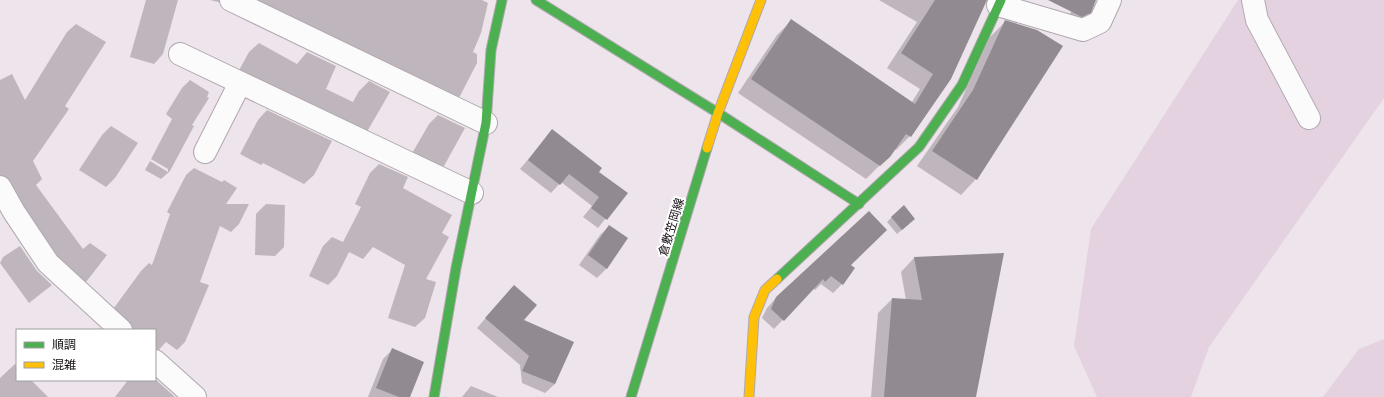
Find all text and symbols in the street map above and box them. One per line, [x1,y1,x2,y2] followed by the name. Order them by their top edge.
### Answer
[655,196,687,258] street label: 倉敷笠岡線
[16,329,156,381] legend
[52,337,76,352] text: 順調
[52,357,76,372] text: 混雑

